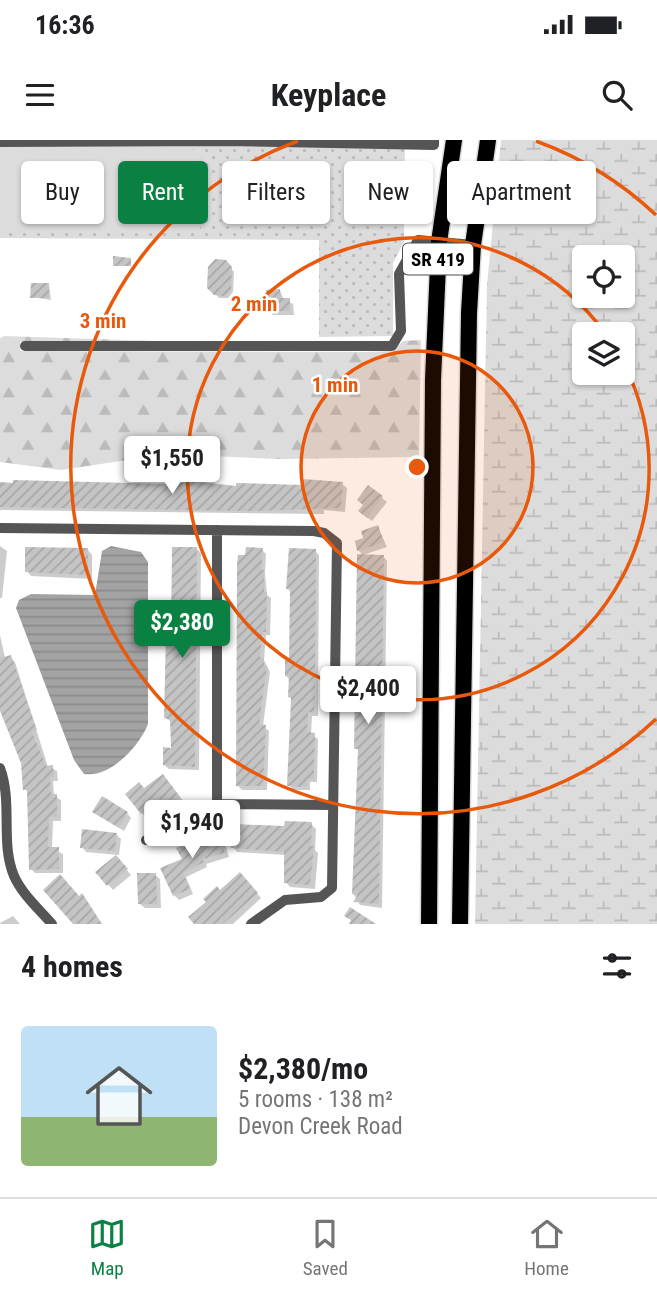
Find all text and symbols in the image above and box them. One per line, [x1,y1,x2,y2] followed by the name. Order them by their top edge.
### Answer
[35,10,95,40] text: 16:36
[21,76,59,114] icon: menu
[271,76,386,114] text: Keyplace
[598,76,636,114] icon: search
[21,161,104,224] chip: Buy
[118,161,208,224] chip: Rent
[222,161,330,224] chip: Filters
[344,161,433,224] chip: New
[447,161,596,224] chip: Apartment
[403,244,473,274] road number: SR 419
[572,245,635,385] map controls
[572,245,635,308] button: locate
[231,292,277,316] text: 2 min
[80,309,126,333] text: 3 min
[572,322,635,385] button: layers
[312,373,358,397] text: 1 min
[115,436,229,496] pin: $1,550
[140,445,204,472] text: $1,550
[405,455,429,479] centre of rings
[125,601,239,660] pin: $2,380
[150,609,214,636] text: $2,380
[311,666,425,726] pin: $2,400
[336,675,400,702] text: $2,400
[135,800,249,860] pin: $1,940
[160,809,224,836] text: $1,940
[598,947,636,985] icon: filters
[21,949,123,984] text: 4 homes
[238,1051,368,1086] text: $2,380/mo
[77,1054,161,1138] icon: home
[238,1086,393,1113] text: 5 rooms · 138 m²
[238,1113,403,1140] text: Devon Creek Road
[88,1215,126,1280] tab: Map
[303,1215,348,1280] tab: Saved
[524,1215,569,1280] tab: Home

